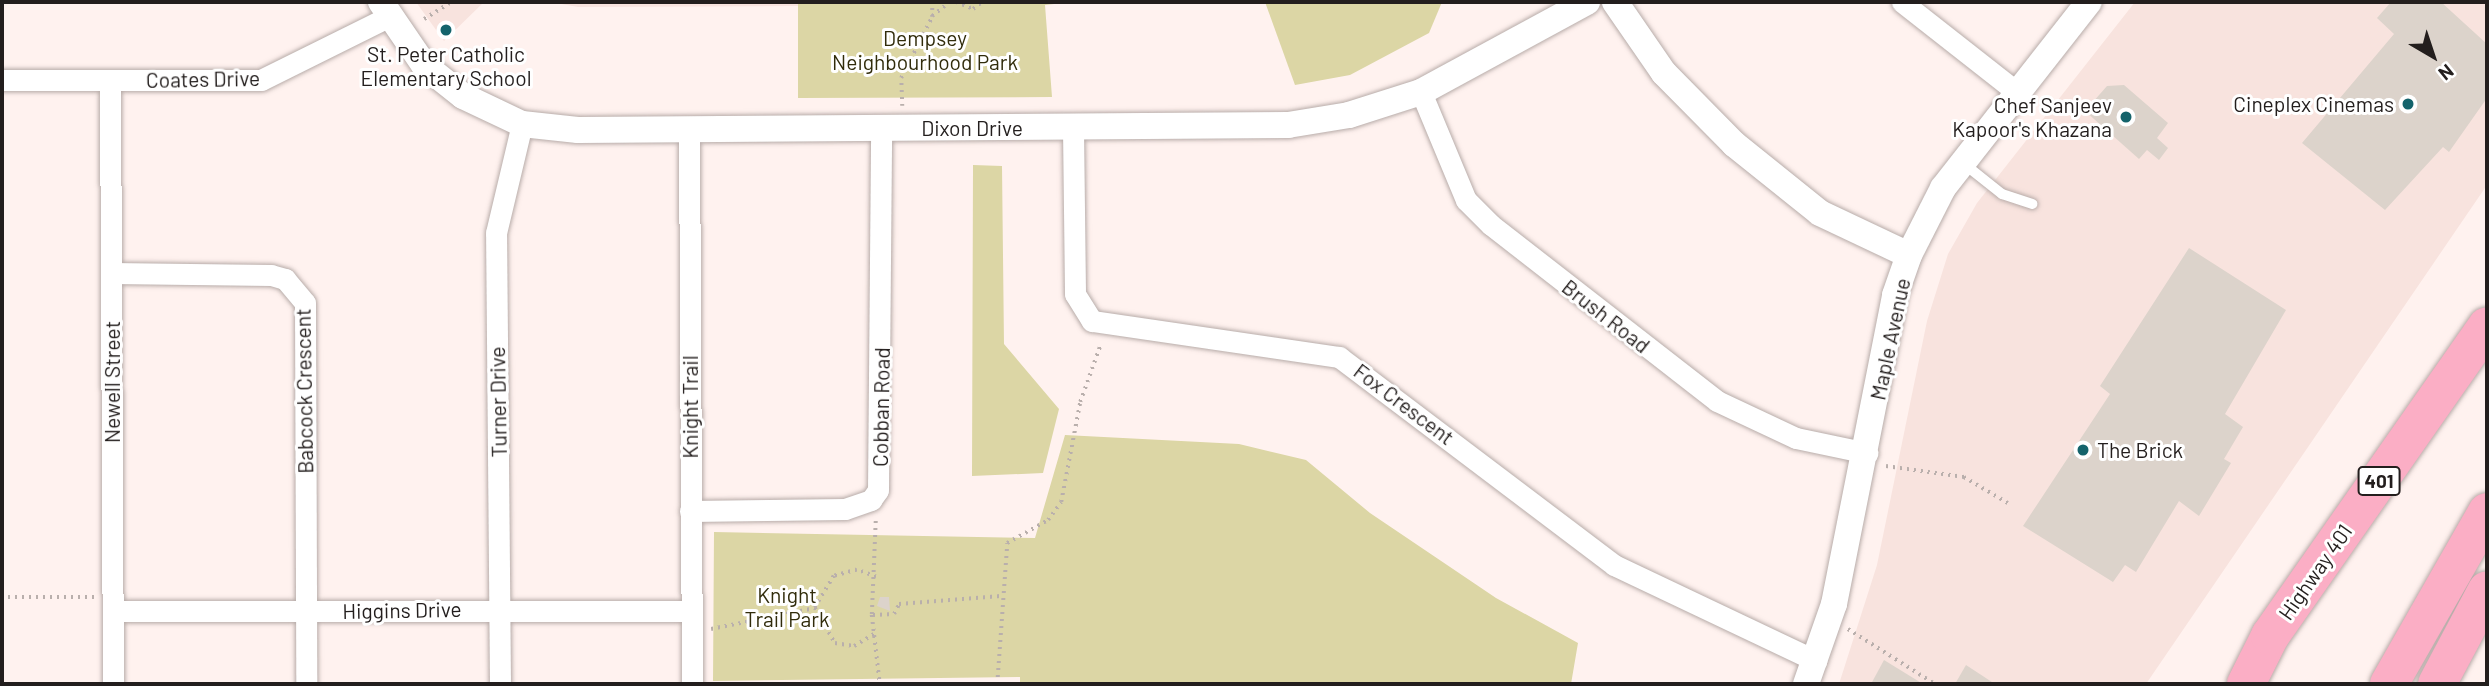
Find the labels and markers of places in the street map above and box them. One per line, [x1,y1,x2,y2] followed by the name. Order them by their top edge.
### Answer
[438,22,454,38] marker: St. Peter Catholic Elementary School
[360,41,532,91] place label: St. Peter Catholic Elementary School
[2233,91,2394,117] place label: Cineplex Cinemas
[1952,92,2112,142] place label: Chef Sanjeev Kapoor's Khazana
[2400,96,2416,112] marker: Cineplex Cinemas
[2118,109,2134,125] marker: Chef Sanjeev Kapoor's Khazana
[2097,437,2183,463] place label: The Brick
[2075,442,2091,458] marker: The Brick

